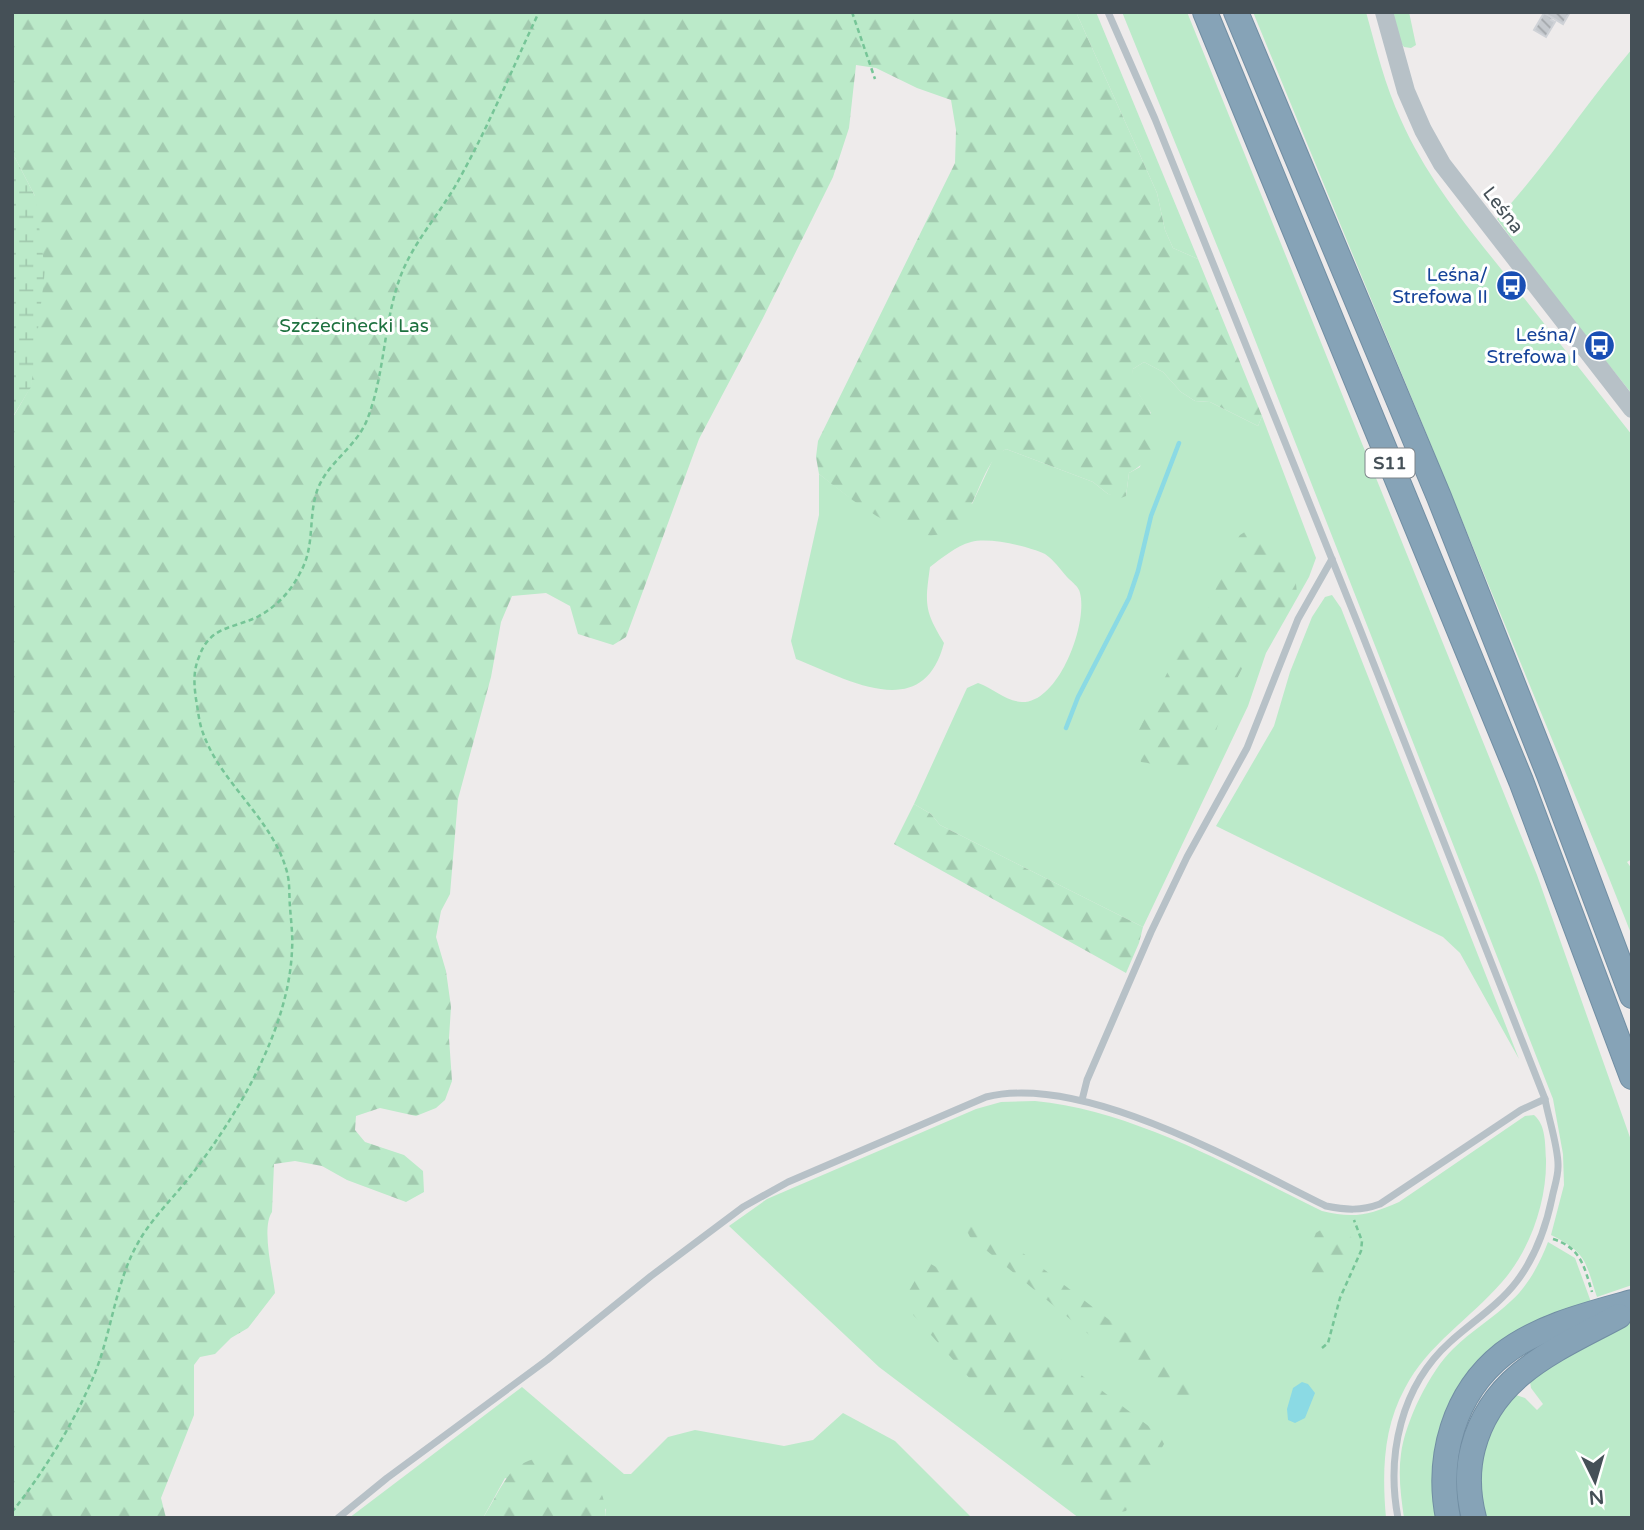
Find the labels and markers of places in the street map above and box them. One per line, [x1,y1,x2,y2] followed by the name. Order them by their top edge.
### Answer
[1392,264,1488,308] place label: Leśna/ Strefowa II
[1494,269,1528,303] bus stop icon: Leśna/ Strefowa II
[1487,324,1577,368] place label: Leśna/ Strefowa I
[1583,329,1617,363] bus stop icon: Leśna/ Strefowa I

